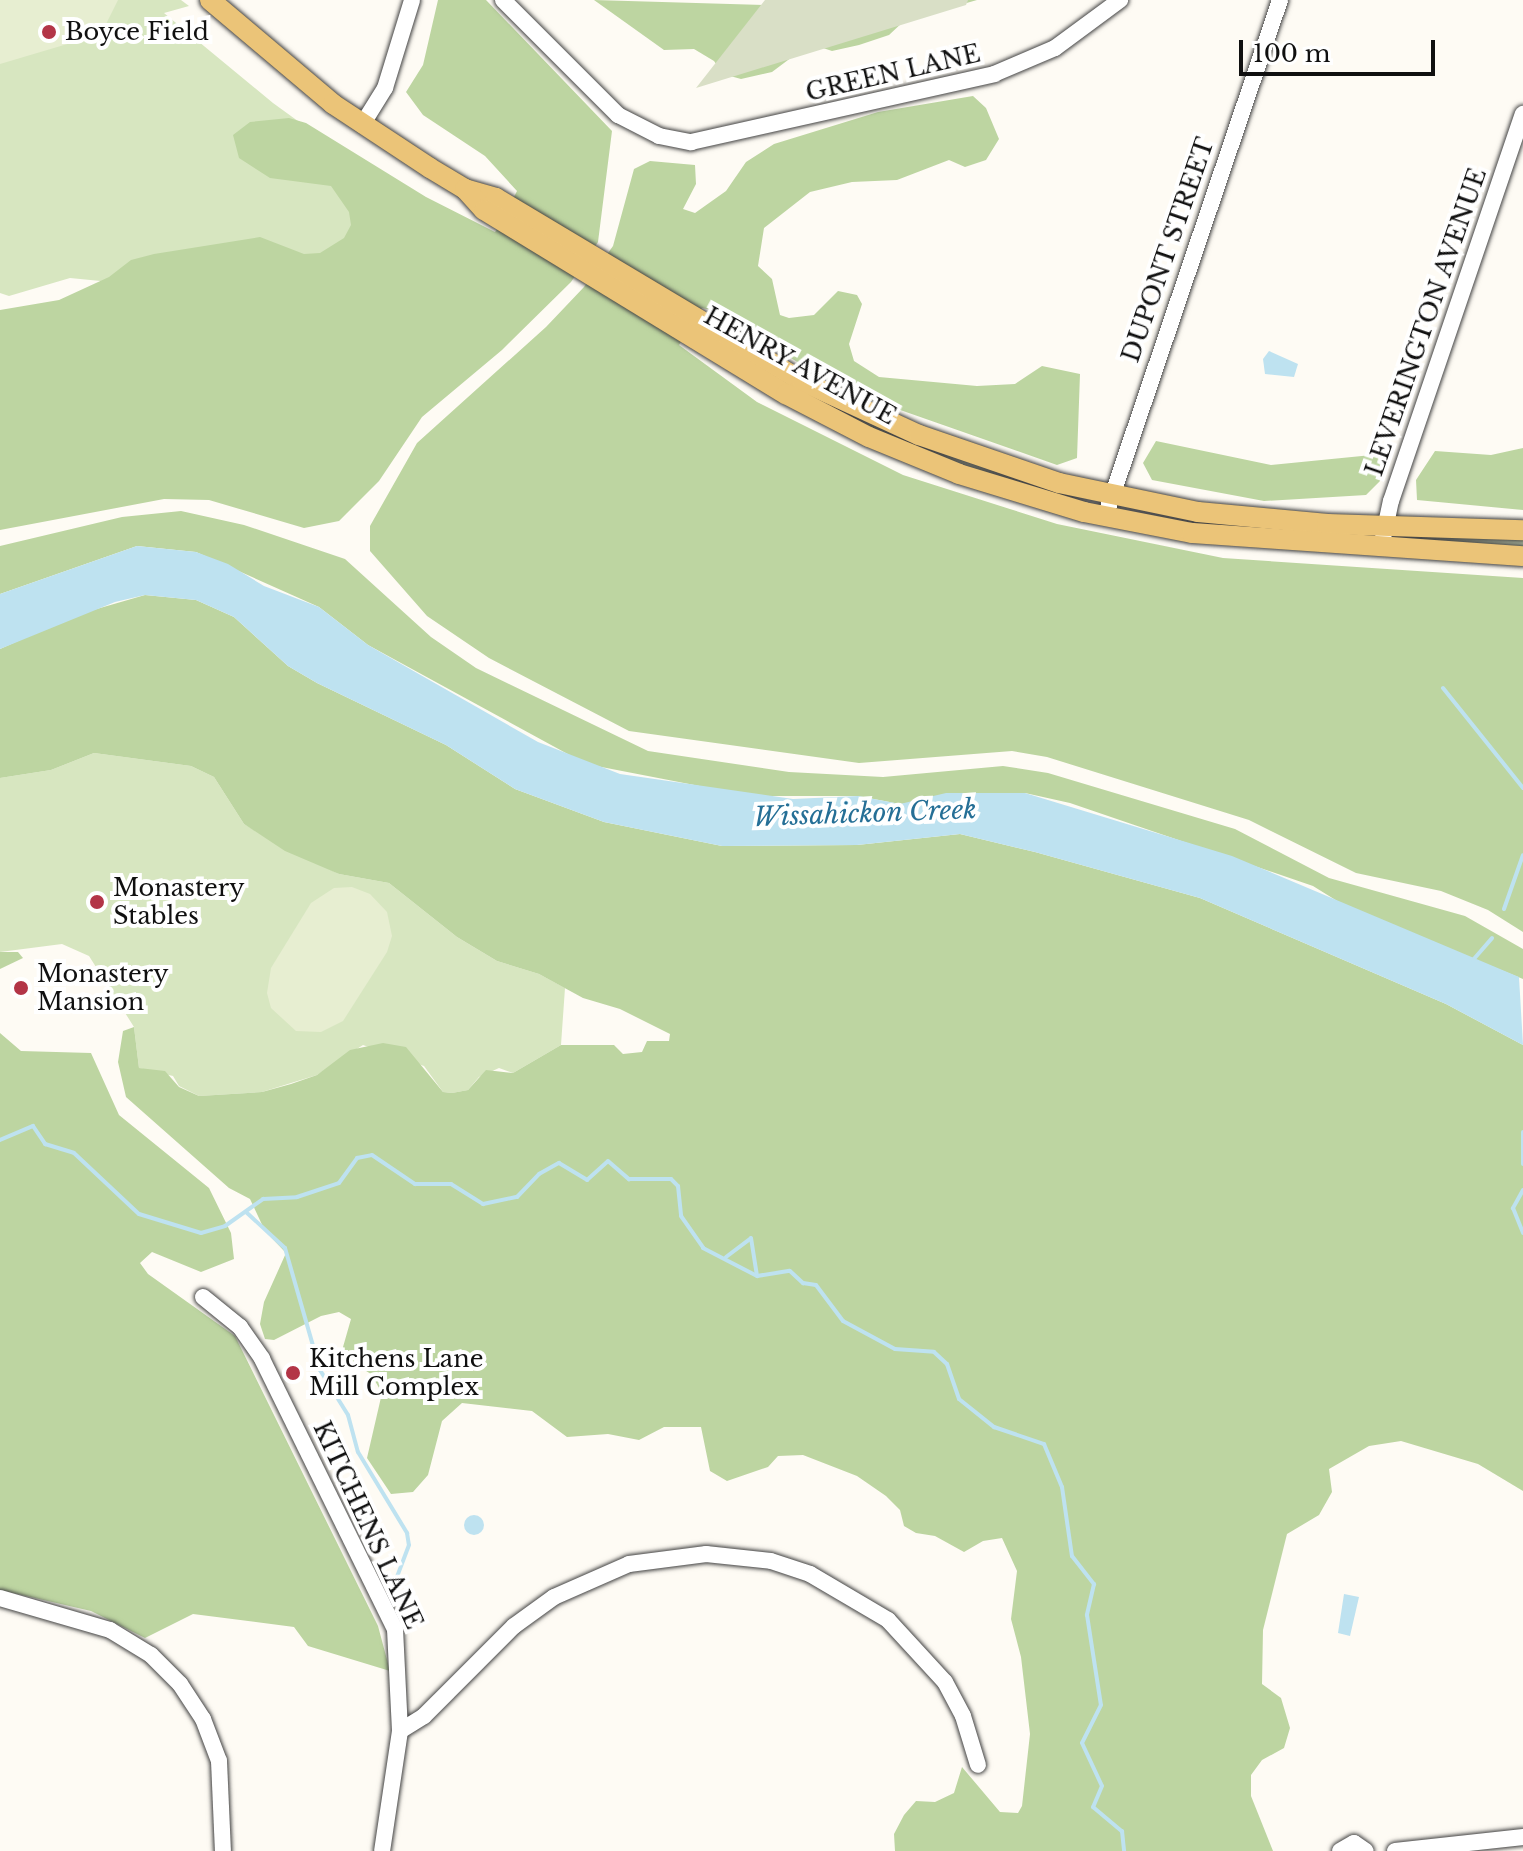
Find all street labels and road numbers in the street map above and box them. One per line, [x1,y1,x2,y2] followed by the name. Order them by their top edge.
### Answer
[803,39,983,107] street label: GREEN LANE
[1116,134,1220,366] street label: DUPONT STREET
[1360,164,1492,480] street label: LEVERINGTON AVENUE
[698,301,902,431] street label: HENRY AVENUE
[307,1417,429,1633] street label: KITCHENS LANE

